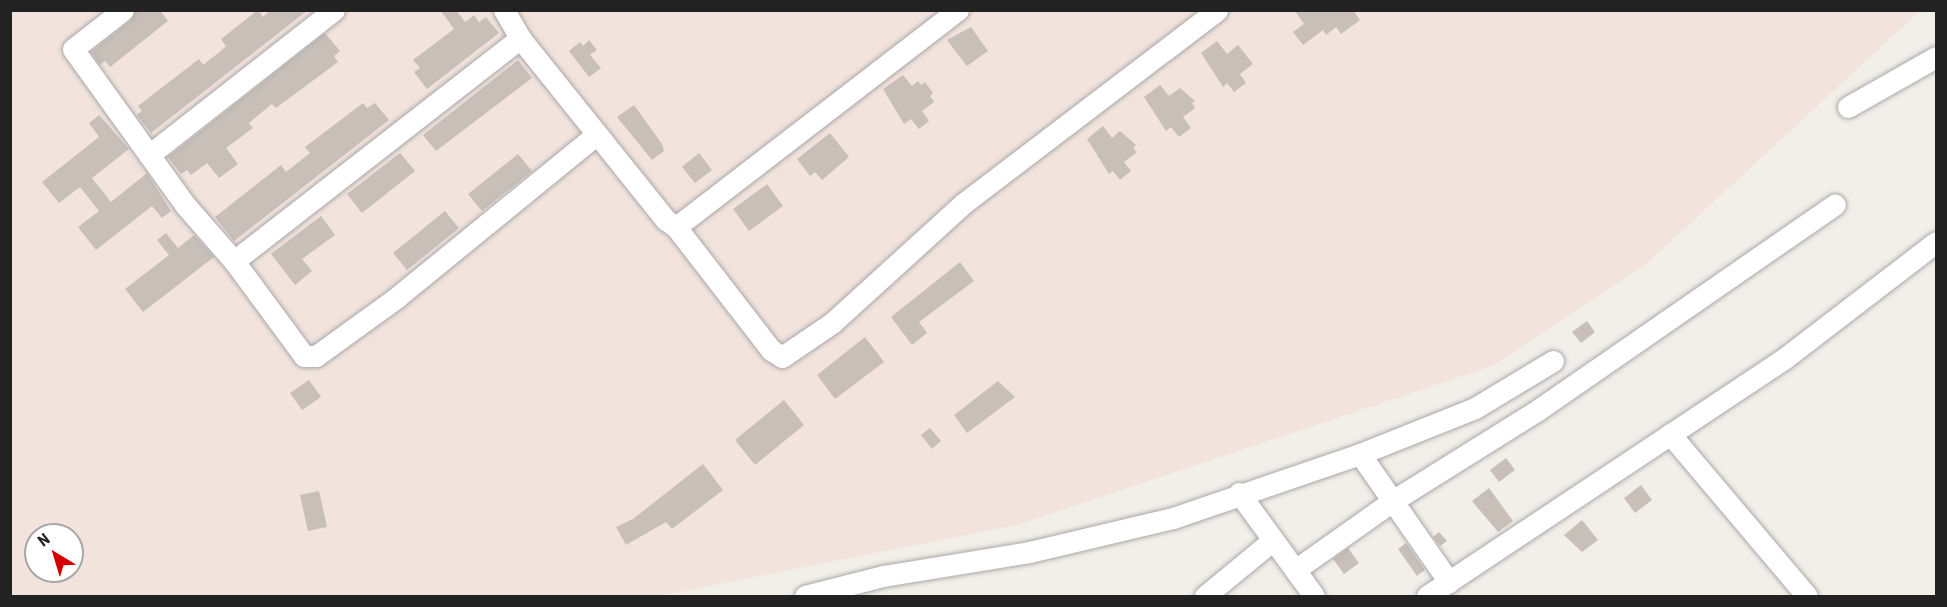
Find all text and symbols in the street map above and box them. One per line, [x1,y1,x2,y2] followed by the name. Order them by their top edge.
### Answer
[24,523,84,583] north arrow
[34,530,54,551] text: N

